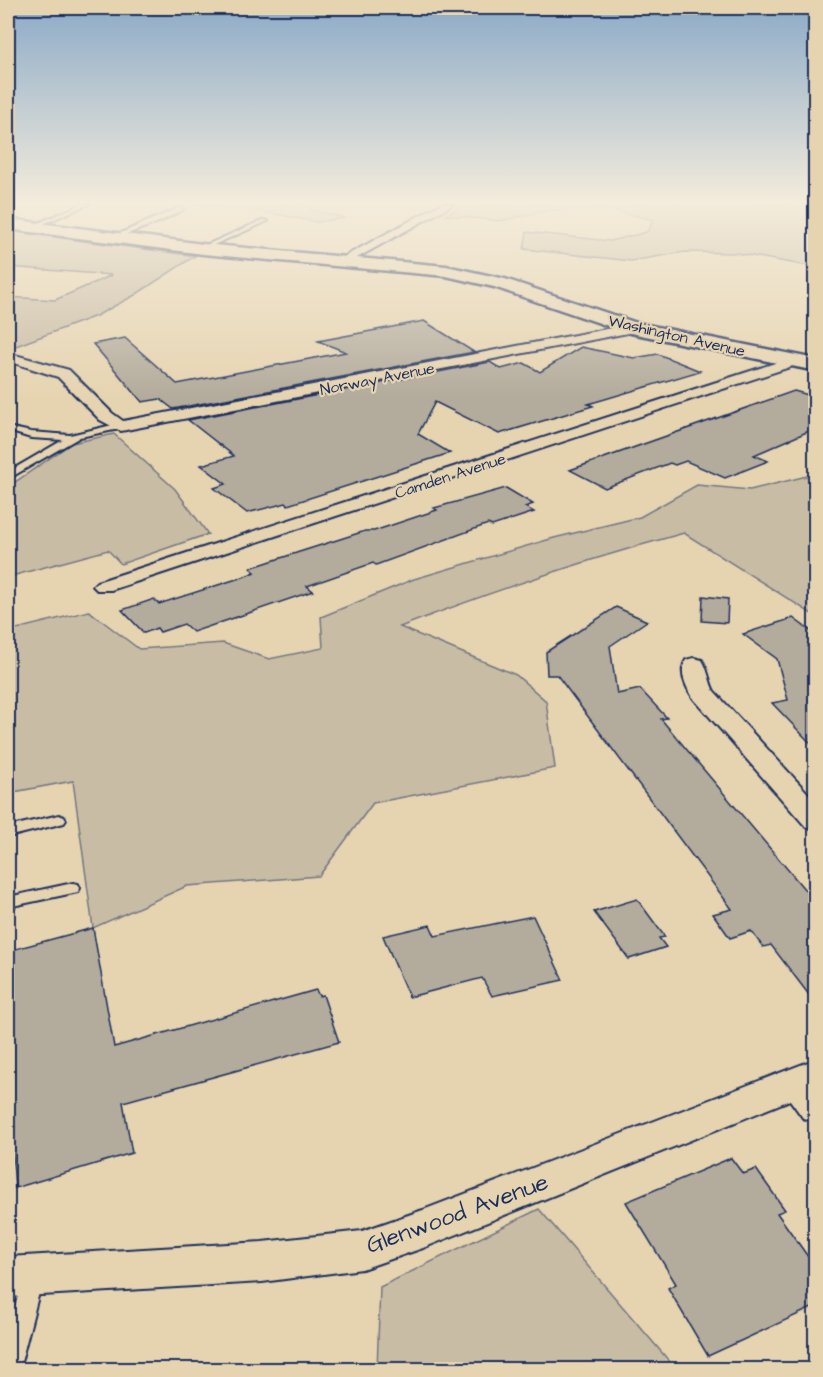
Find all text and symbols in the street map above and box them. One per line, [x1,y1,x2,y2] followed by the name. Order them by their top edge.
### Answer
[606,310,748,363] street label: Washington Avenue
[318,357,437,402] street label: Norway Avenue
[392,448,509,504] street label: Camden Avenue
[361,1165,553,1263] street label: Glenwood Avenue

